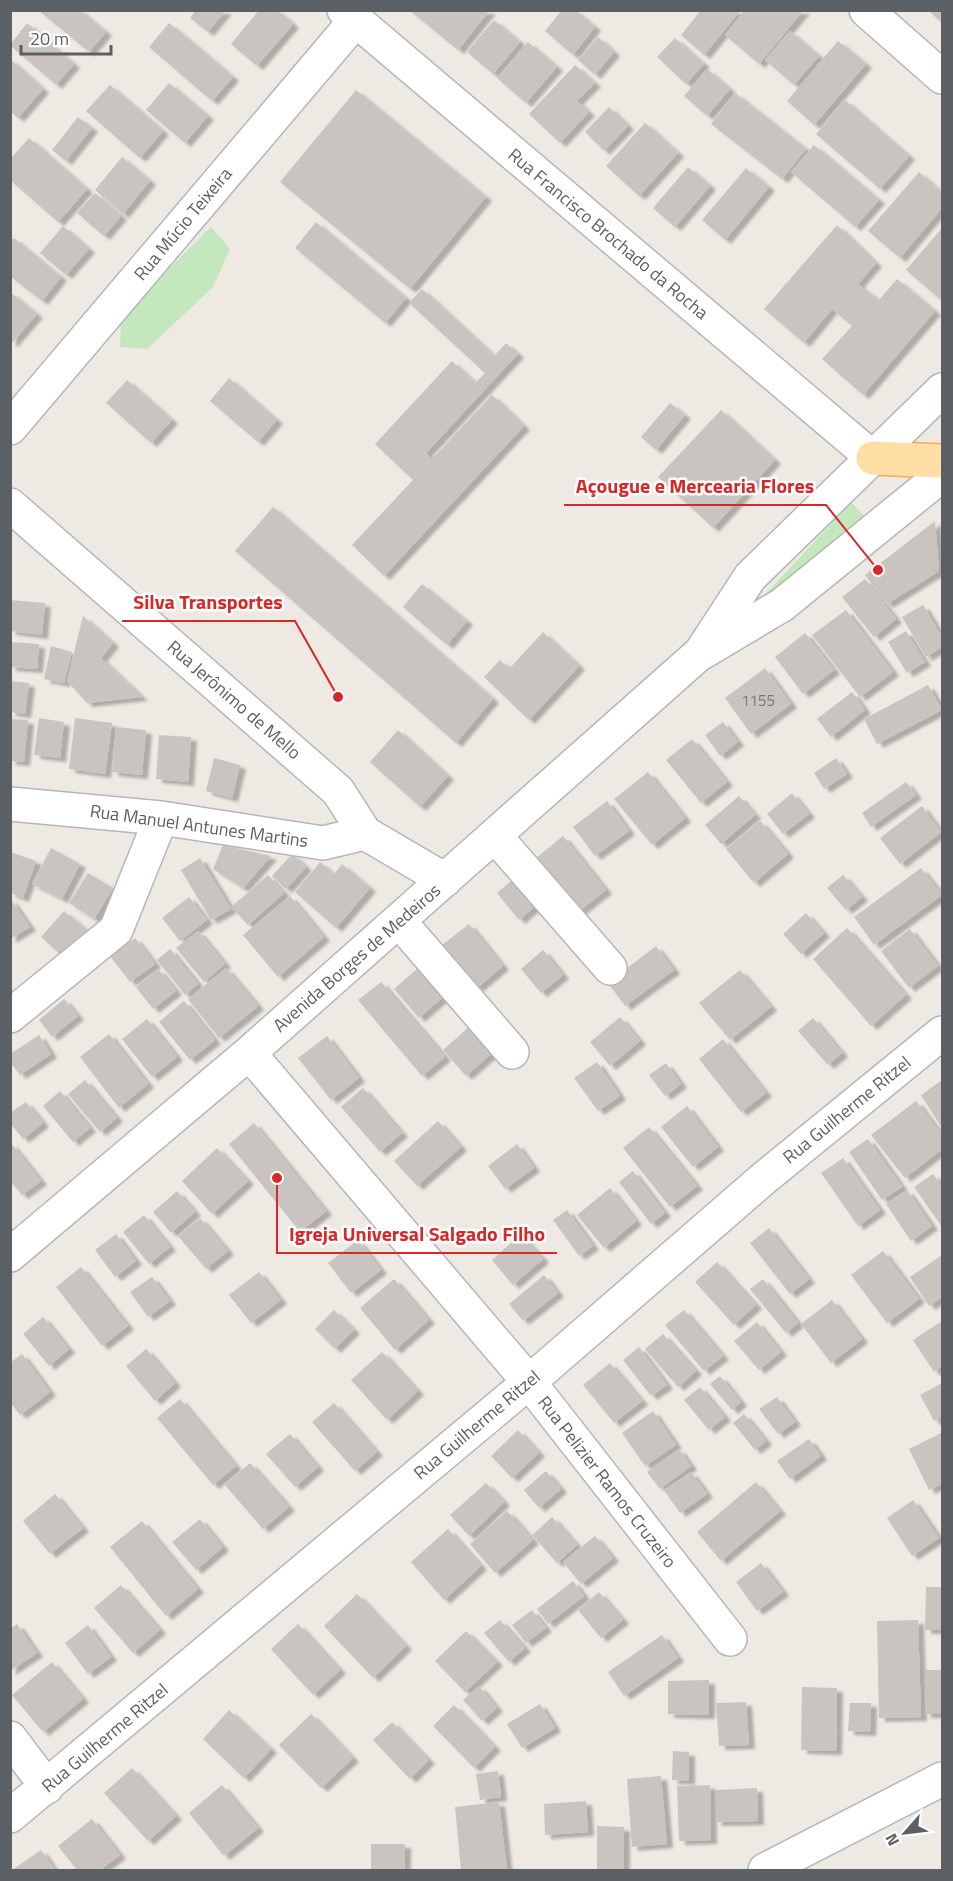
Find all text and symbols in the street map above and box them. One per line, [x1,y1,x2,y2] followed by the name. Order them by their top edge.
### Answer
[21,18,111,56] scale bar
[30,25,69,52] text: 20 m
[502,141,715,326] street label: Rua Francisco Brochado da Rocha
[127,161,238,286] street label: Rua Múcio Teixeira
[564,467,826,505] callout: Açougue e Mercearia Flores
[576,470,814,501] text: Açougue e Mercearia Flores
[122,583,295,621] callout: Silva Transportes
[133,586,283,617] text: Silva Transportes
[161,634,307,766] street label: Rua Jerônimo de Mello
[741,689,775,712] house number: 1155
[88,797,310,854] street label: Rua Manuel Antunes Martins
[267,877,447,1038] street label: Avenida Borges de Medeiros
[777,1049,917,1170] street label: Rua Guilherme Ritzel
[277,1215,557,1253] callout: Igreja Universal Salgado Filho
[289,1218,545,1249] text: Igreja Universal Salgado Filho
[407,1363,546,1486] street label: Rua Guilherme Ritzel
[531,1390,683,1574] street label: Rua Pelizier Ramos Cruzeiro
[35,1676,174,1799] street label: Rua Guilherme Ritzel
[875,1803,935,1863] north arrow
[879,1830,905,1851] text: N

